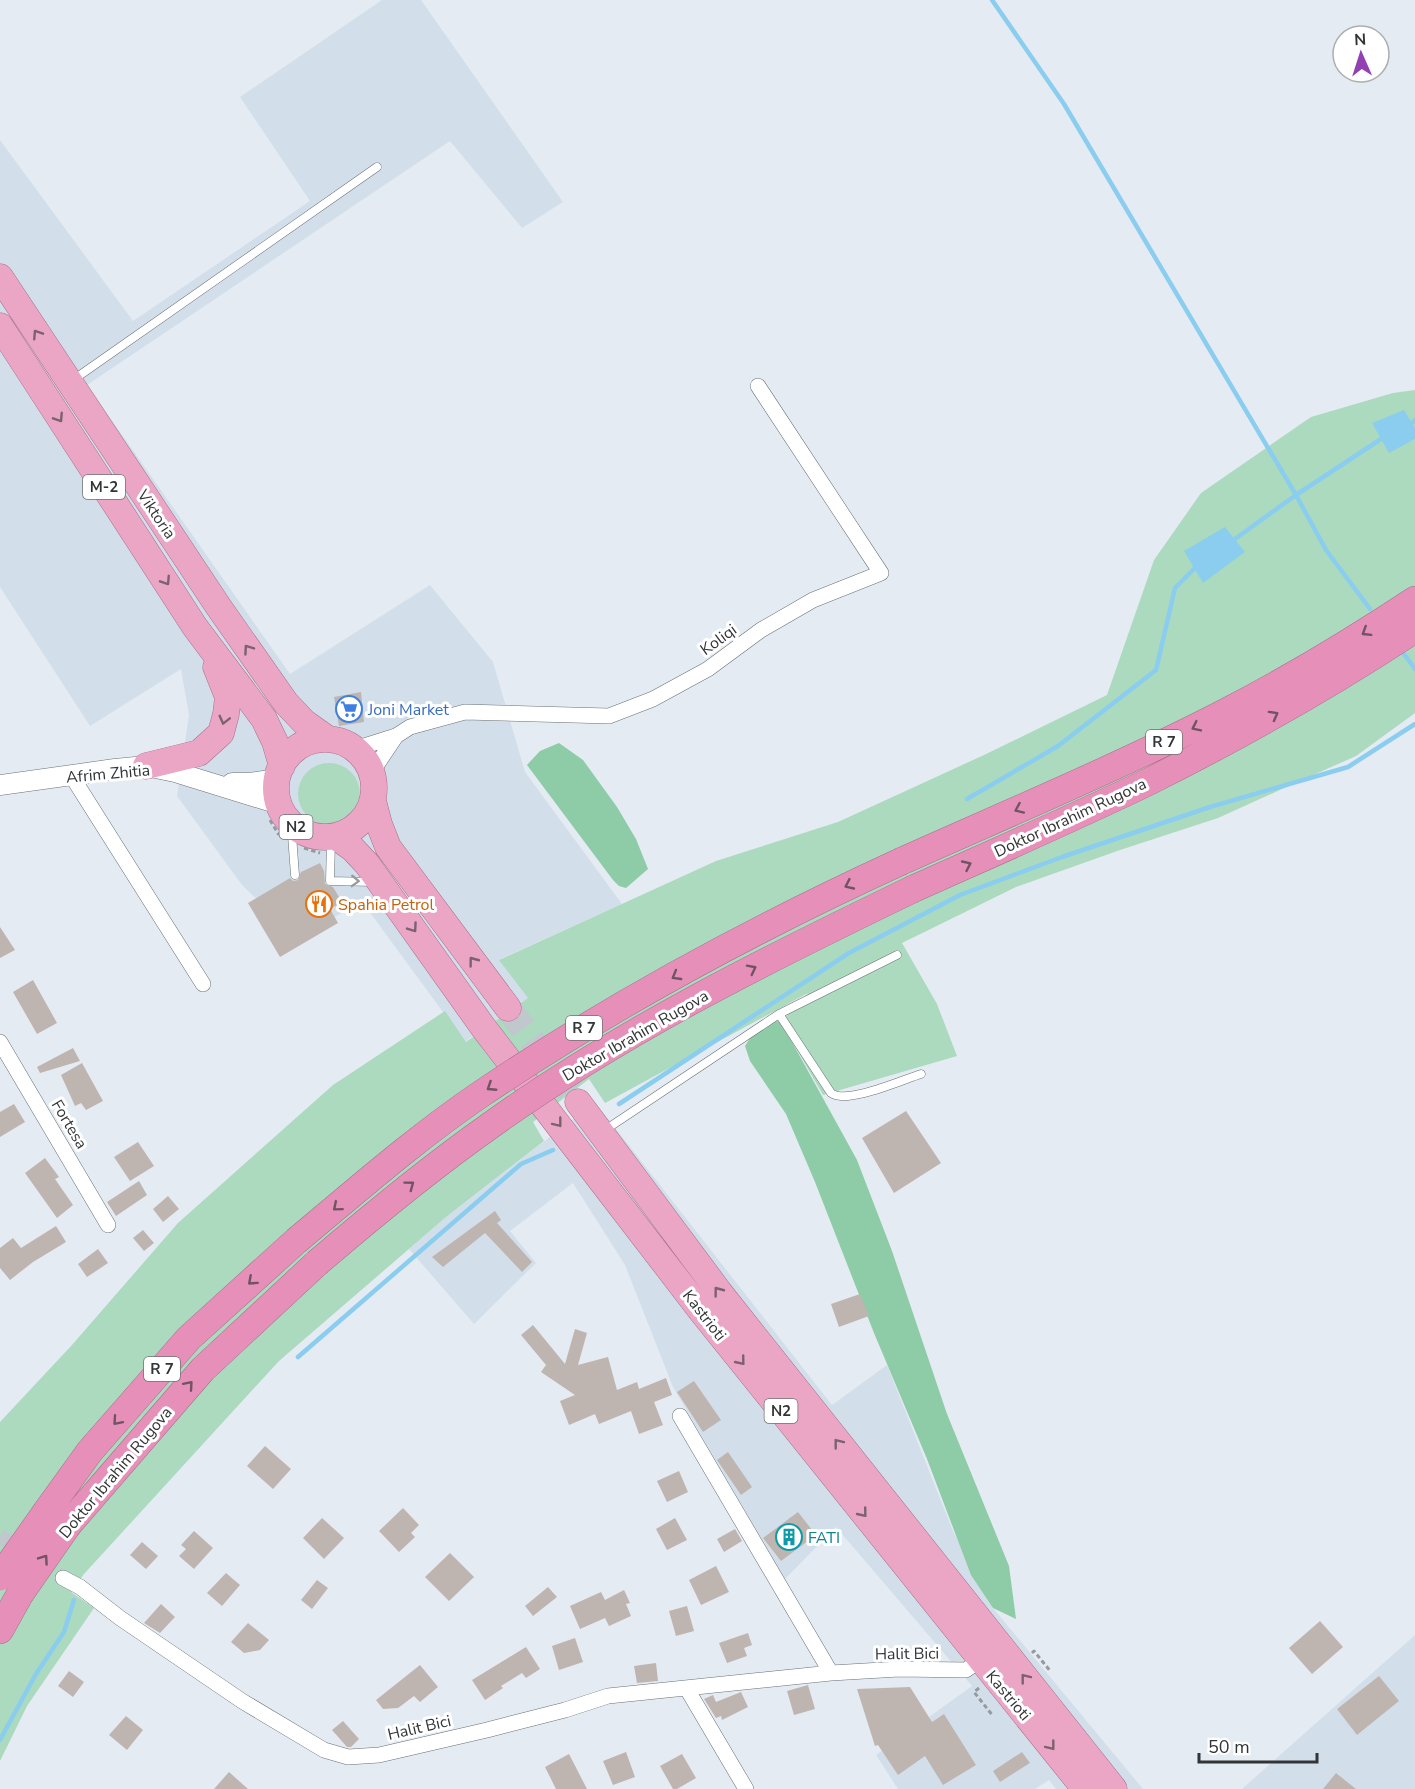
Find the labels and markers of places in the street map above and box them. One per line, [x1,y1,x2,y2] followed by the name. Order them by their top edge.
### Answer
[334,694,364,724] supermarket icon: Joni Market
[367,699,449,721] place label: Joni Market
[304,889,334,919] restaurant icon: Spahia Petrol
[338,894,434,916] place label: Spahia Petrol
[774,1522,804,1552] building icon: FATI
[808,1527,840,1549] place label: FATI

